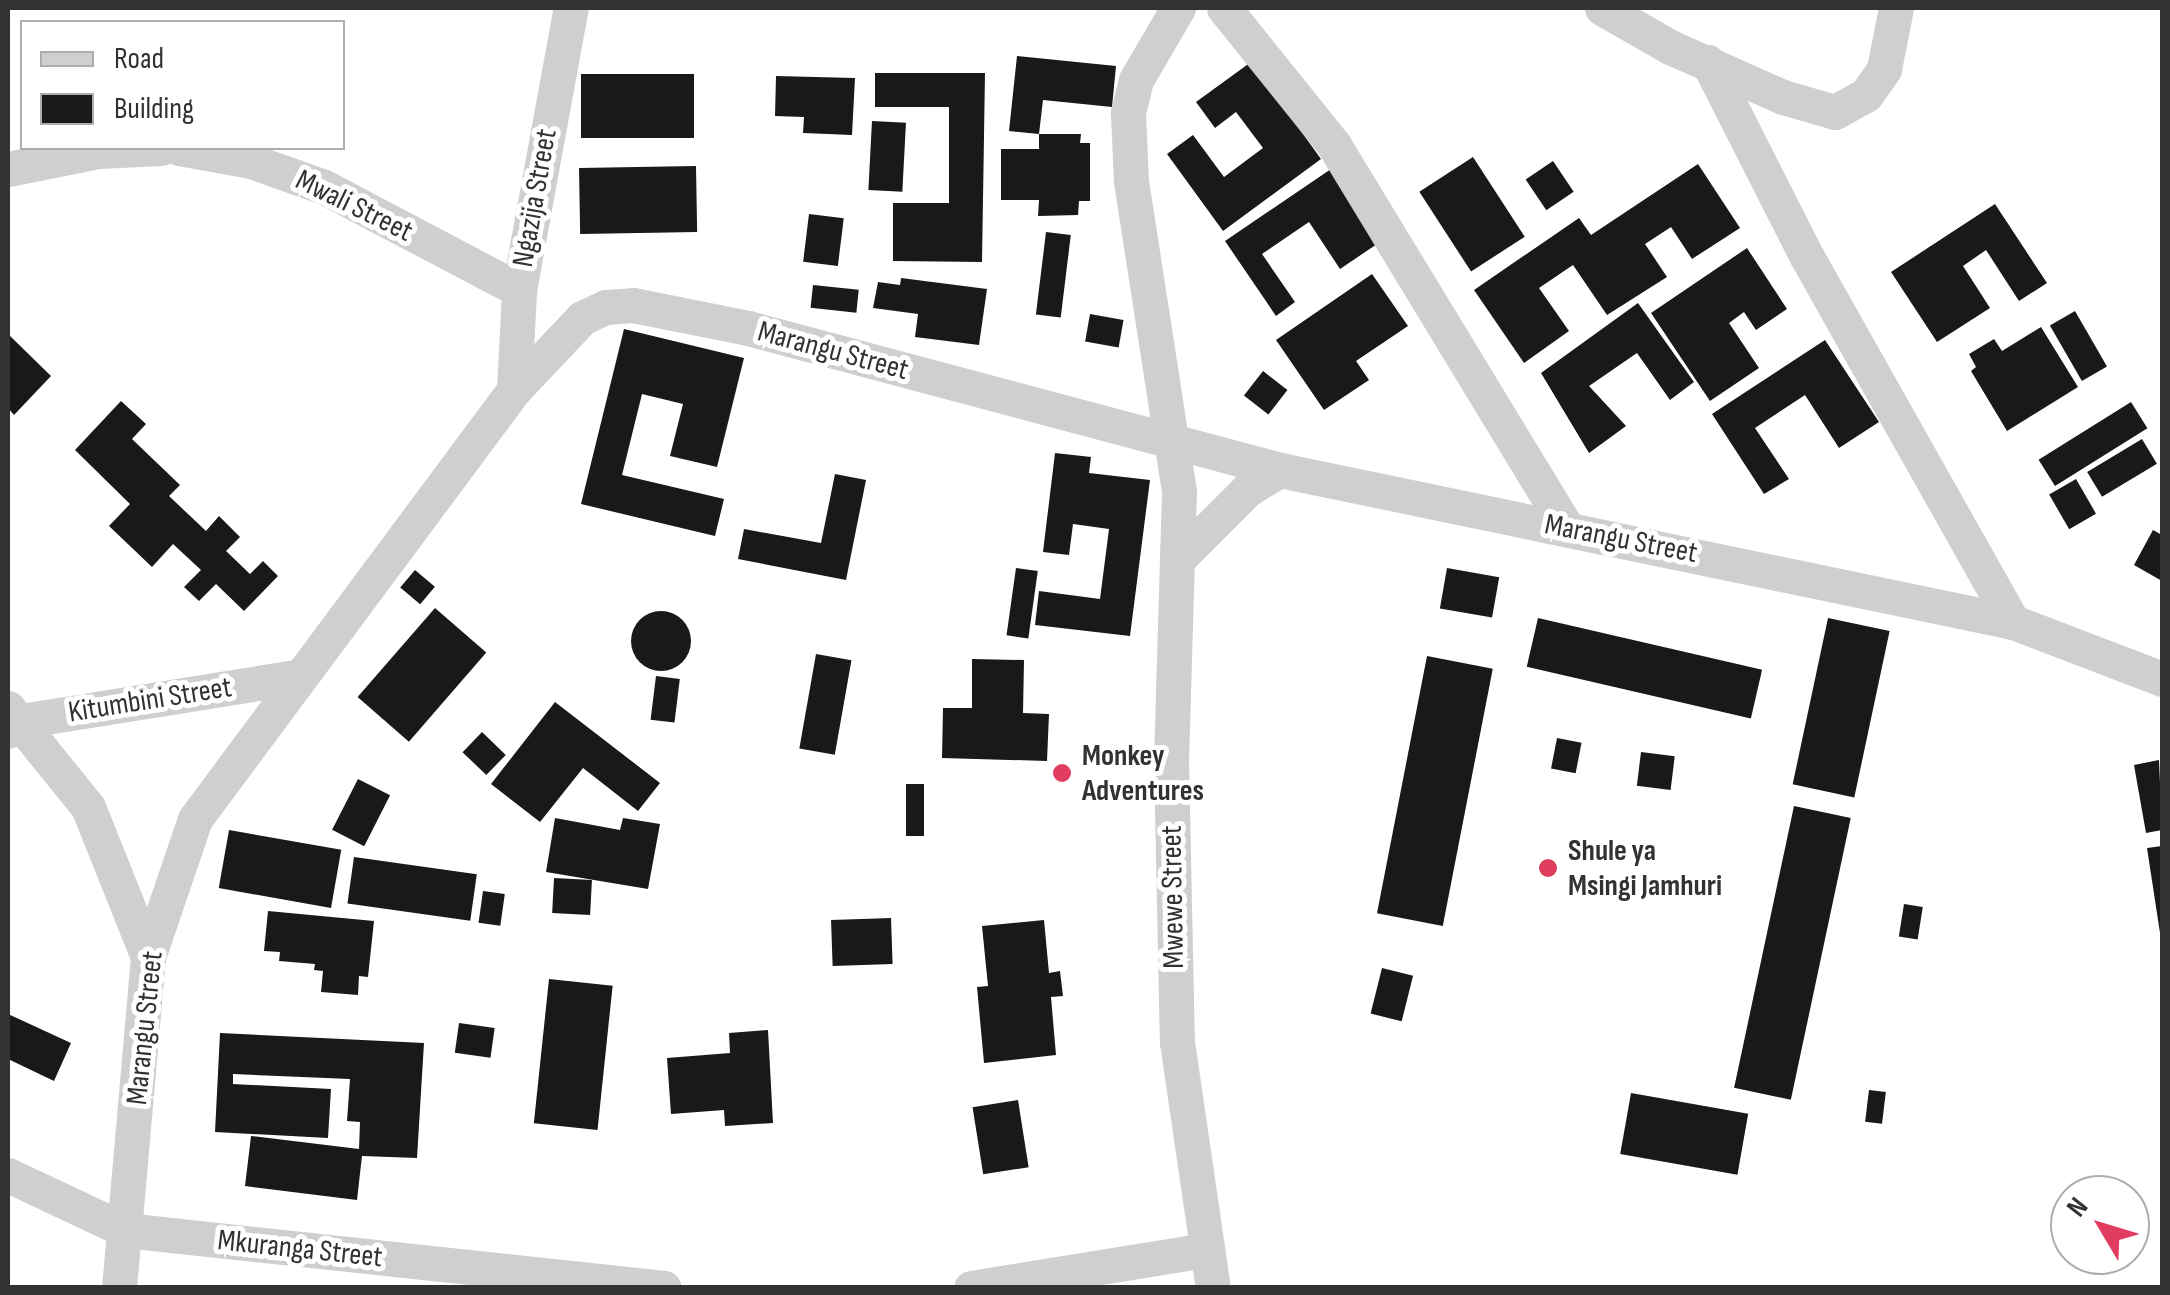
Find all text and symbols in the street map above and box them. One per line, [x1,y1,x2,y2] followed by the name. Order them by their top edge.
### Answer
[20,20,345,150] legend
[114,41,164,77] text: Road
[114,91,194,127] text: Building
[505,126,565,270] street label: Ngazija Street
[290,162,418,250] street label: Mwali Street
[754,314,912,388] street label: Marangu Street
[1542,507,1700,571] street label: Marangu Street
[66,669,234,731] street label: Kitumbini Street
[1082,738,1204,808] place label: Monkey Adventures
[1051,762,1073,784] marker: Monkey Adventures
[1154,825,1192,969] street label: Mwewe Street
[1568,833,1722,904] place label: Shule ya Msingi Jamhuri
[1537,857,1559,879] marker: Shule ya Msingi Jamhuri
[119,949,171,1107] street label: Marangu Street
[2050,1175,2150,1275] north arrow
[2060,1191,2095,1224] text: N
[216,1222,384,1276] street label: Mkuranga Street

